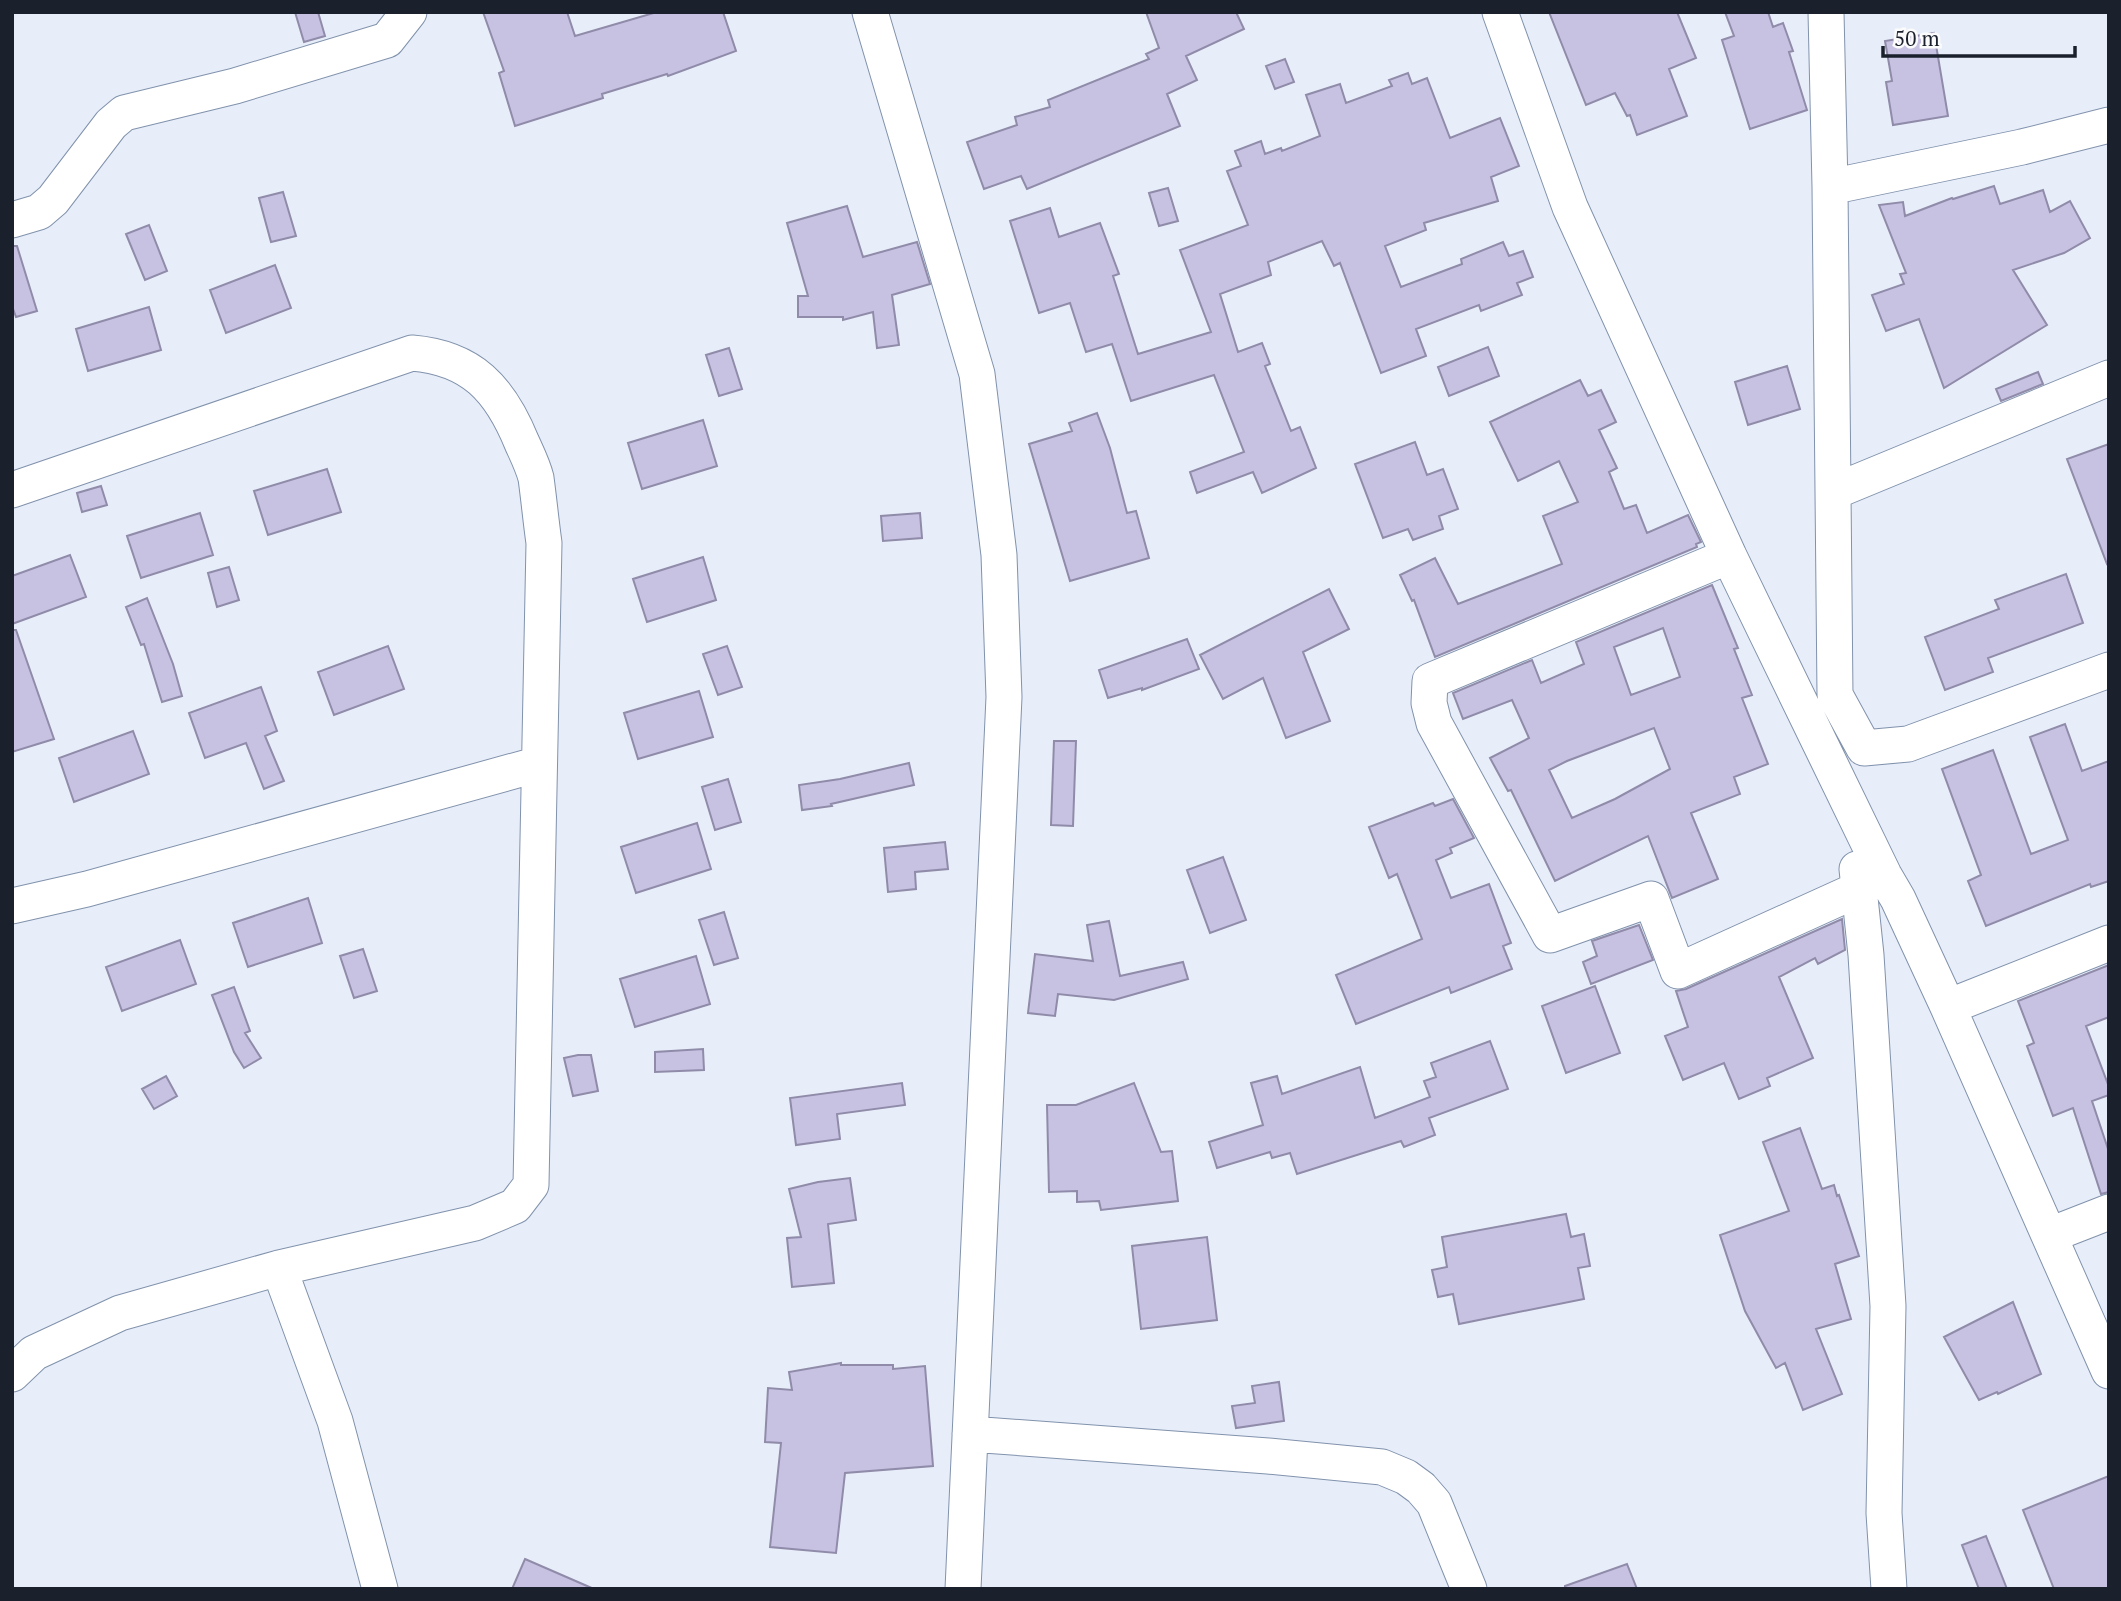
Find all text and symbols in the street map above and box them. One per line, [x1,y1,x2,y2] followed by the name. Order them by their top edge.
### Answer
[1883,14,2076,58] scale bar
[1894,24,1940,52] text: 50 m

